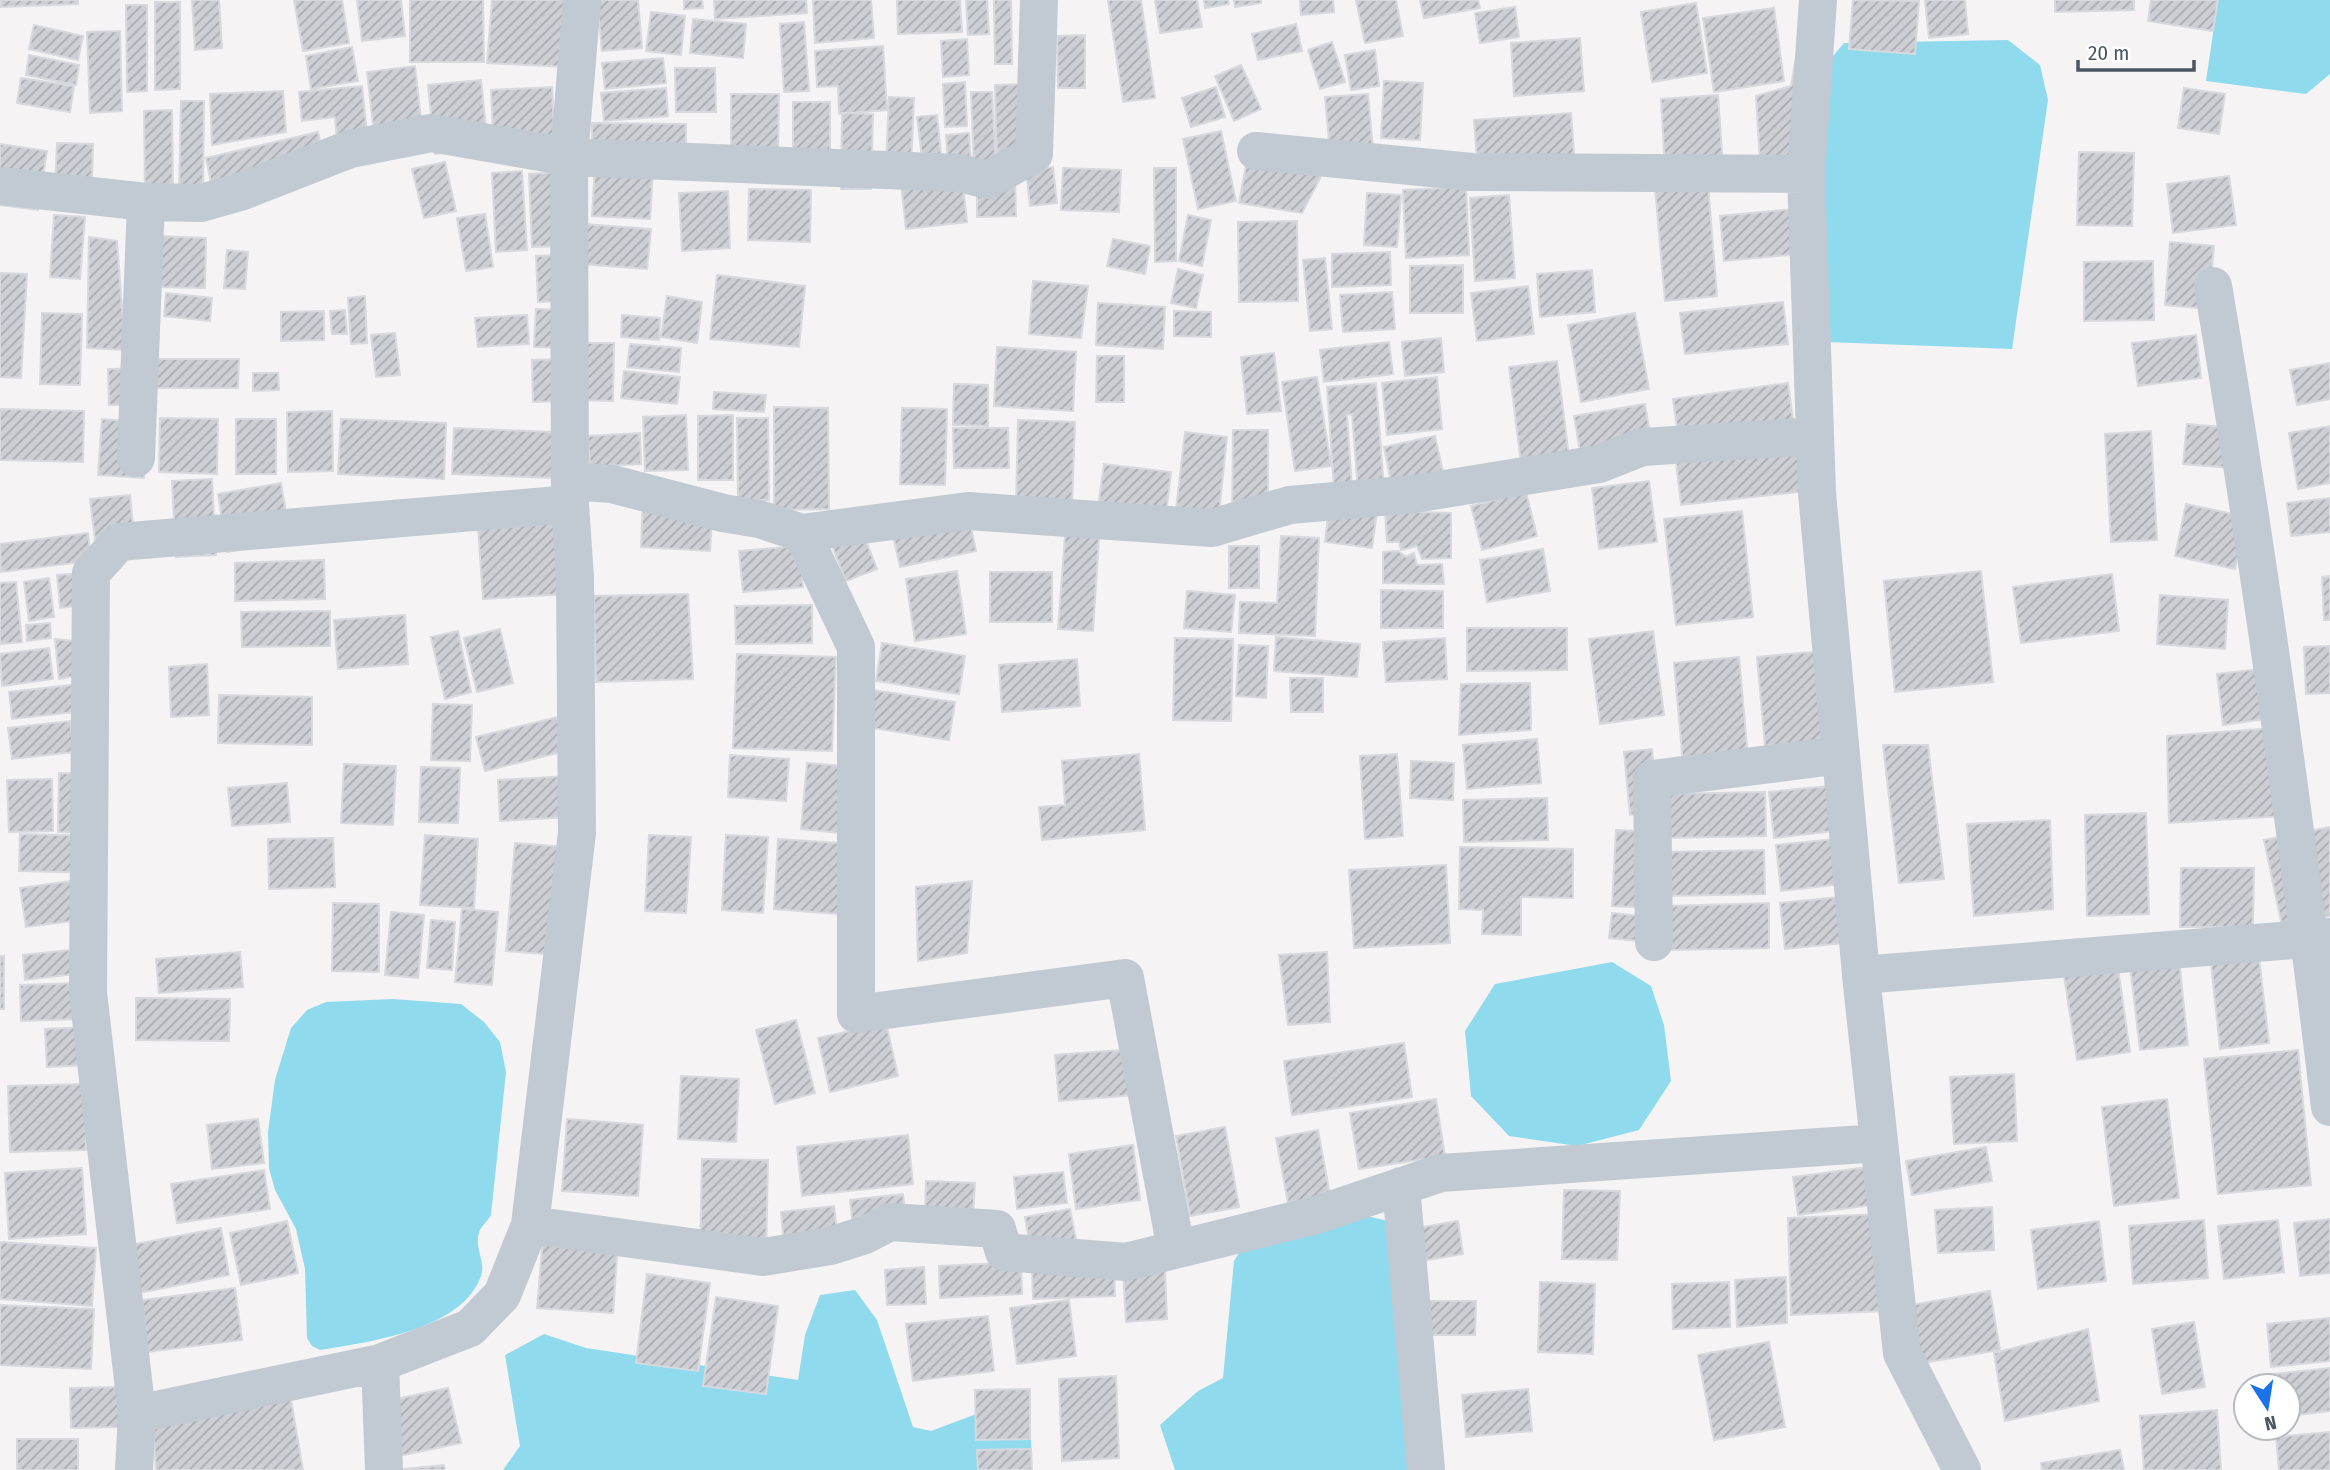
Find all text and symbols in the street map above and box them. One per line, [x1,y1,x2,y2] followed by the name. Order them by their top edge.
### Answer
[2078,28,2194,72] scale bar
[2088,40,2129,66] text: 20 m
[2232,1372,2302,1442] north arrow
[2262,1411,2278,1436] text: N

